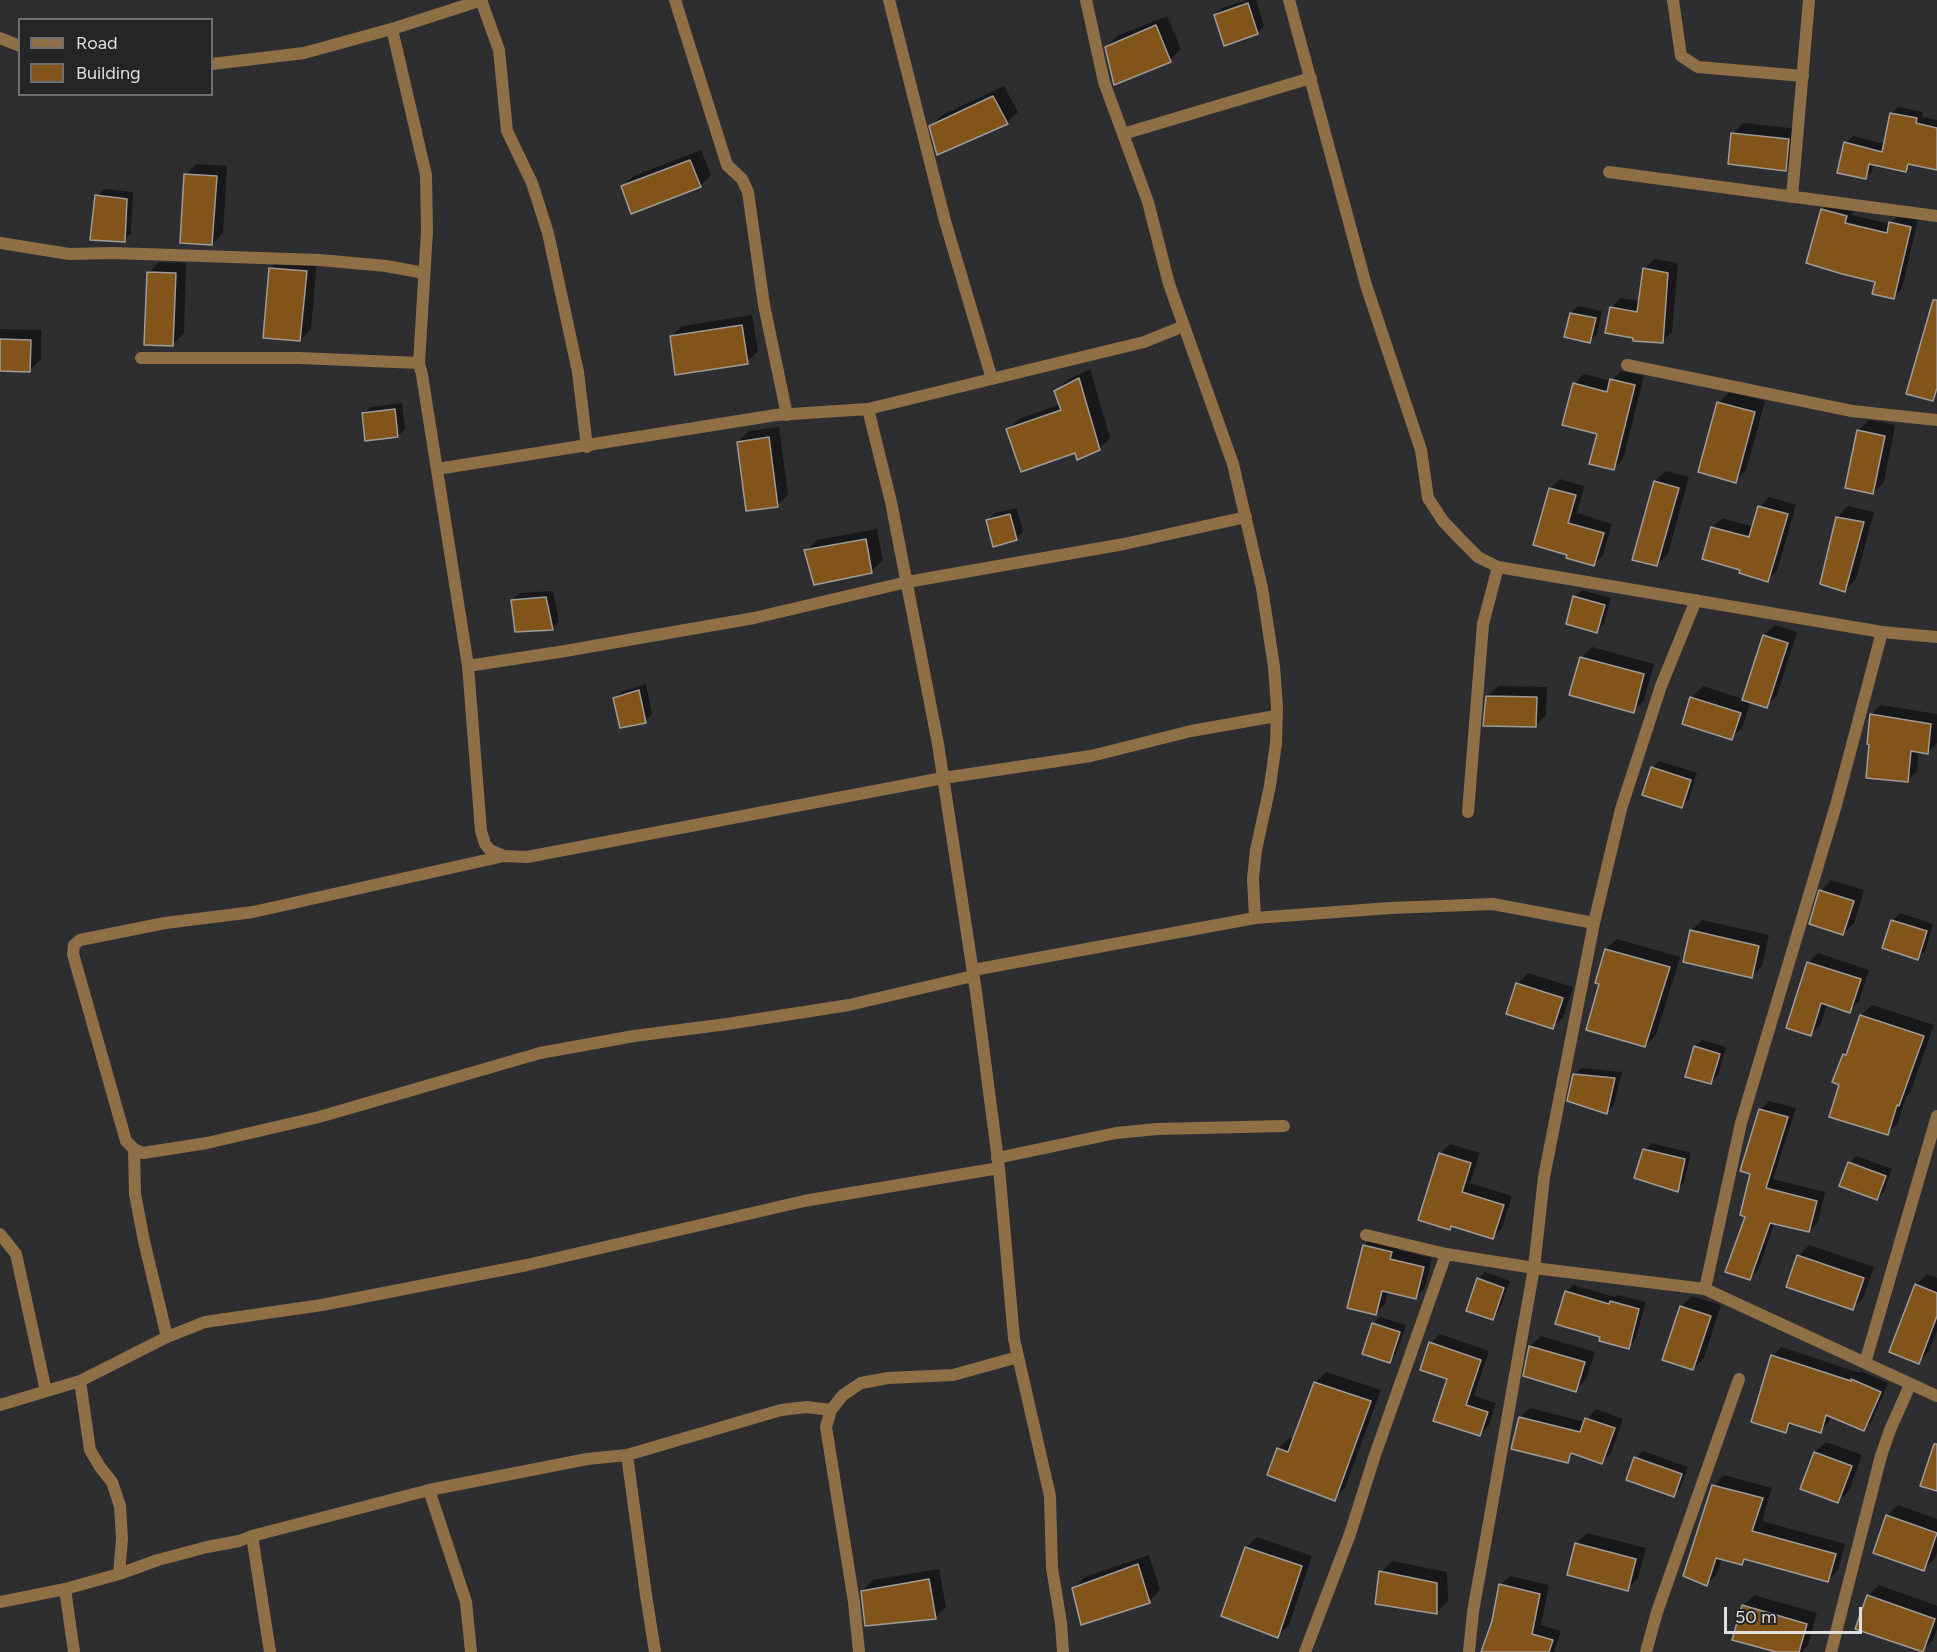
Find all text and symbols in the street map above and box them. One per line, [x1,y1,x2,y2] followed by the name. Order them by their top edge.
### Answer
[18,18,213,96] legend
[76,32,117,54] text: Road
[76,62,141,84] text: Building
[1727,1595,1865,1633] scale bar
[1735,1606,1777,1628] text: 50 m

